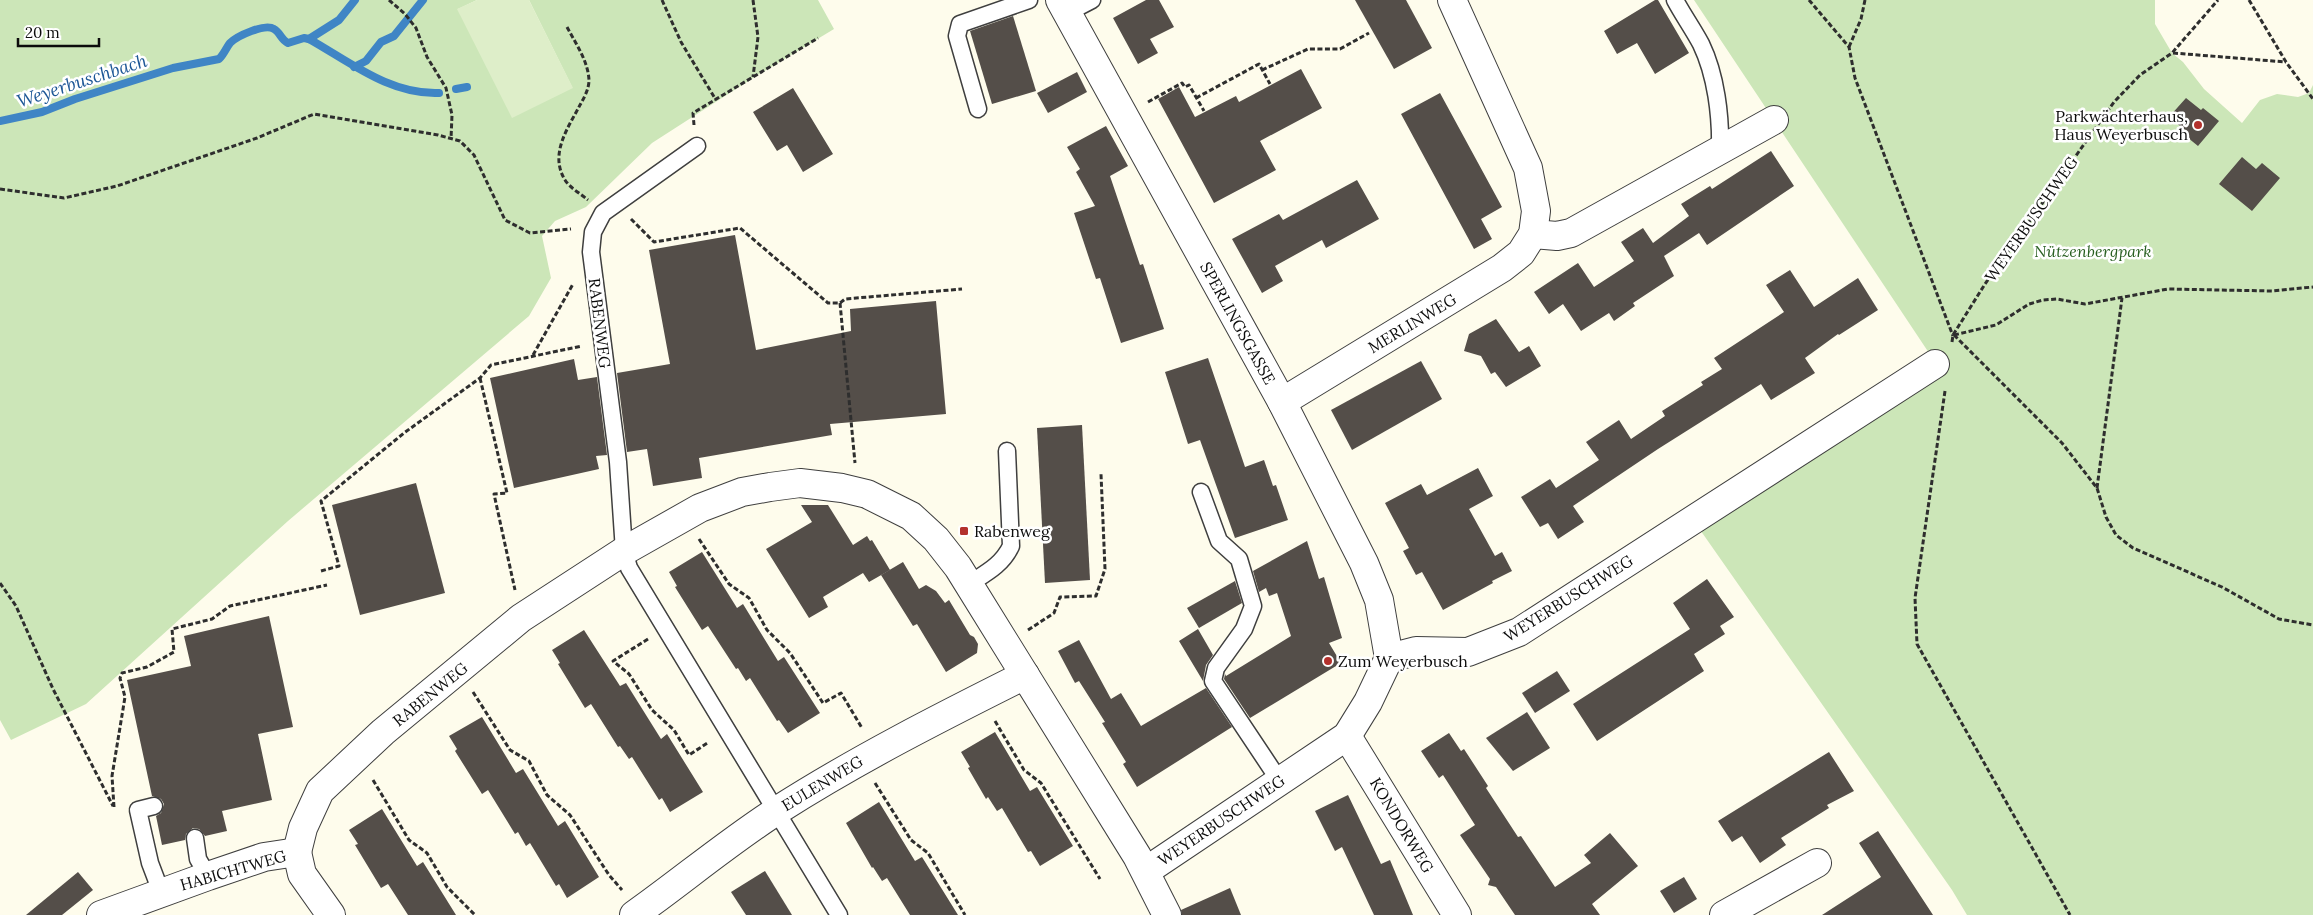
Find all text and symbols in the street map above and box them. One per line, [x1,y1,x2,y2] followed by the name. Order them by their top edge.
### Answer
[18,15,99,47] scale bar
[25,23,60,42] text: 20 m
[14,48,151,112] water label: Weyerbuschbach
[2054,106,2188,144] place label: Parkwächterhaus, Haus Weyerbusch
[2192,119,2204,131] marker: Parkwächterhaus, Haus Weyerbusch
[1980,152,2082,286] street label: WEYERBUSCHWEG
[2034,241,2152,261] park label: Nützenbergpark
[1196,258,1280,388] street label: SPERLINGSGASSE
[585,277,615,369] street label: RABENWEG
[1364,289,1460,357] street label: MERLINWEG
[974,521,1051,541] place label: Rabenweg
[958,525,970,537] marker: Rabenweg
[1500,550,1636,646] street label: WEYERBUSCHWEG
[1338,651,1468,671] place label: Zum Weyerbusch
[1322,655,1334,667] marker: Zum Weyerbusch
[388,658,472,730] street label: RABENWEG
[778,751,866,815] street label: EULENWEG
[1154,770,1288,870] street label: WEYERBUSCHWEG
[1366,774,1438,876] street label: KONDORWEG
[178,845,288,895] street label: HABICHTWEG

